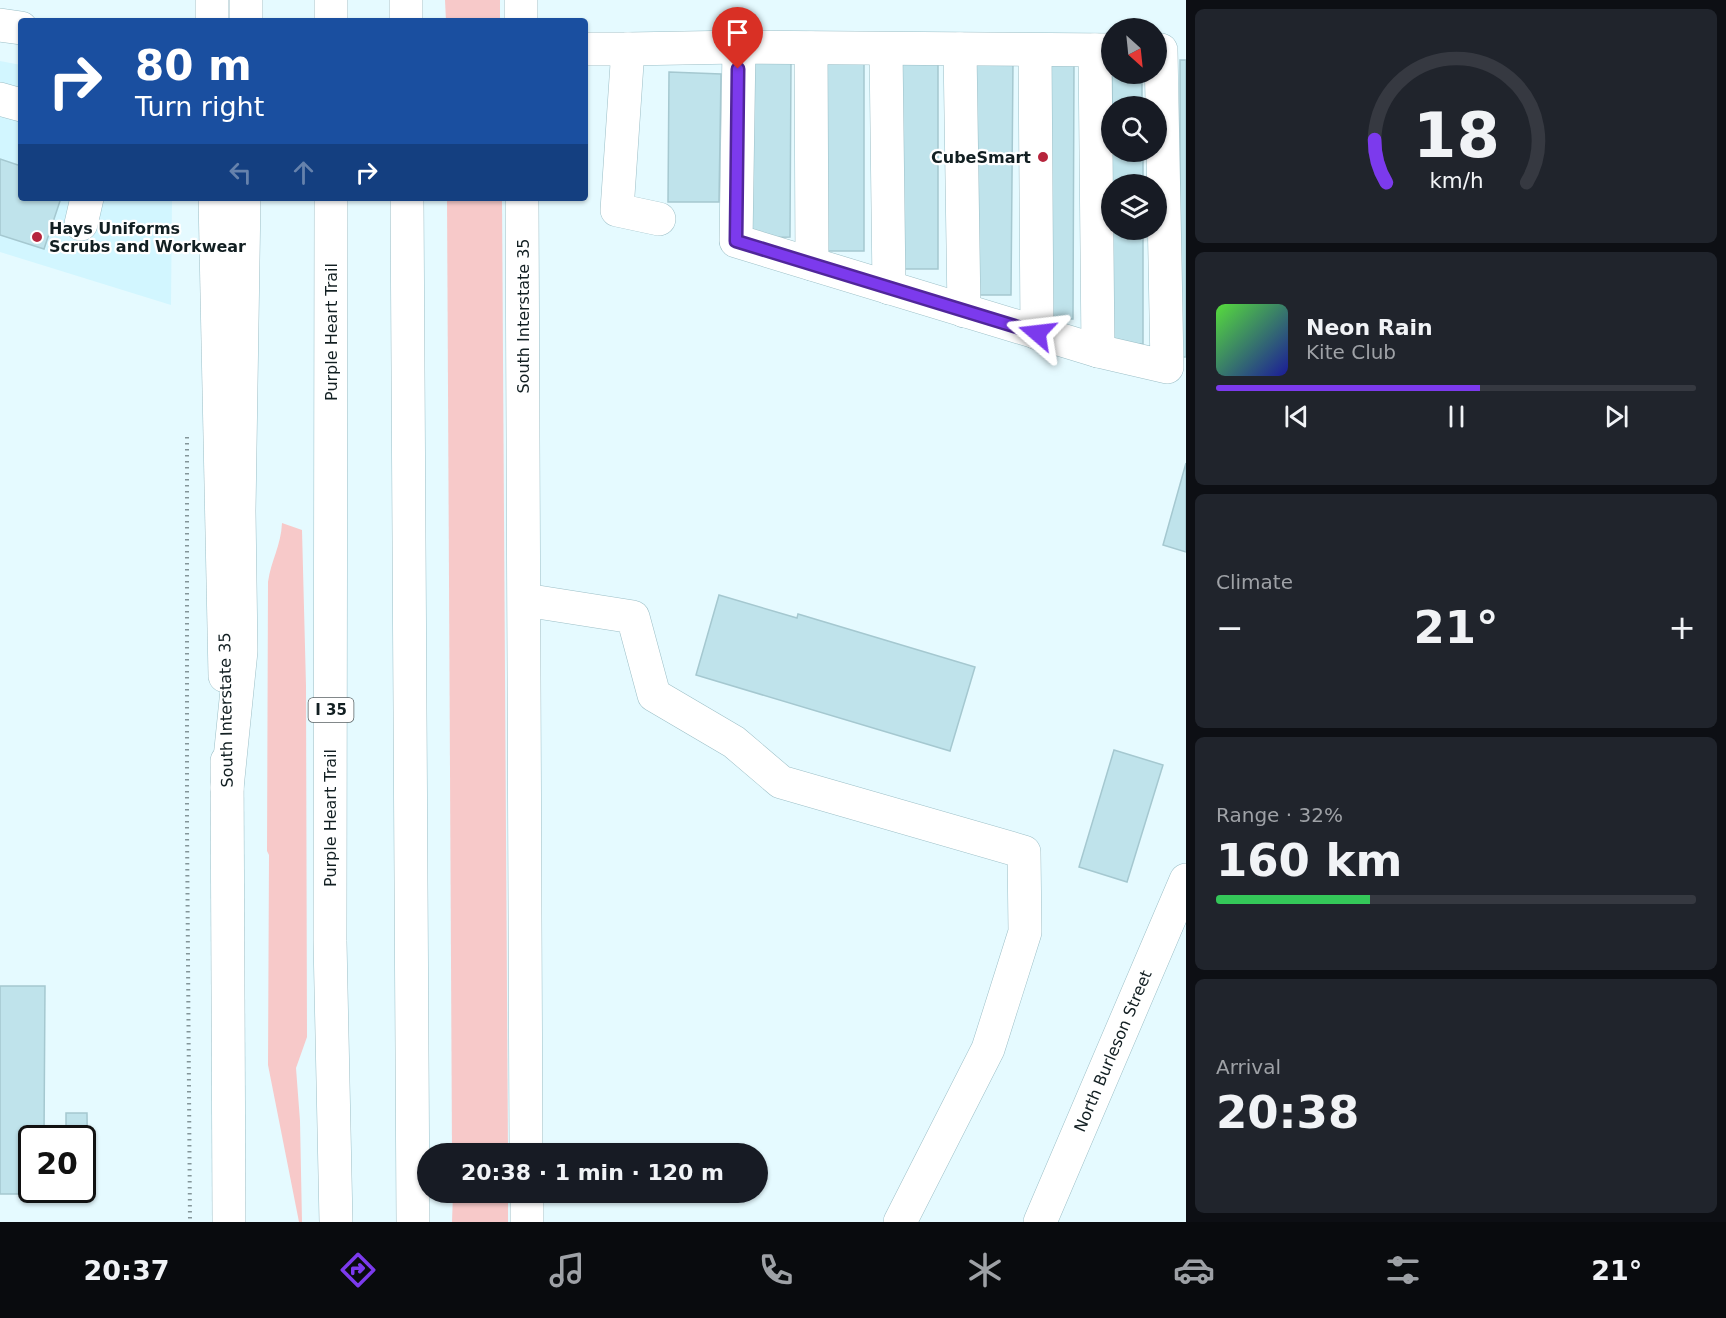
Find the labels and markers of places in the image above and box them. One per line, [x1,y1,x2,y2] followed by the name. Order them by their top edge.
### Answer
[712,7,763,69] pin
[931,148,1031,167] place label: CubeSmart
[1036,150,1050,164] marker: CubeSmart
[49,219,246,256] place label: Hays Uniforms Scrubs and Workwear
[30,230,44,244] marker: Hays Uniforms Scrubs and Workwear

